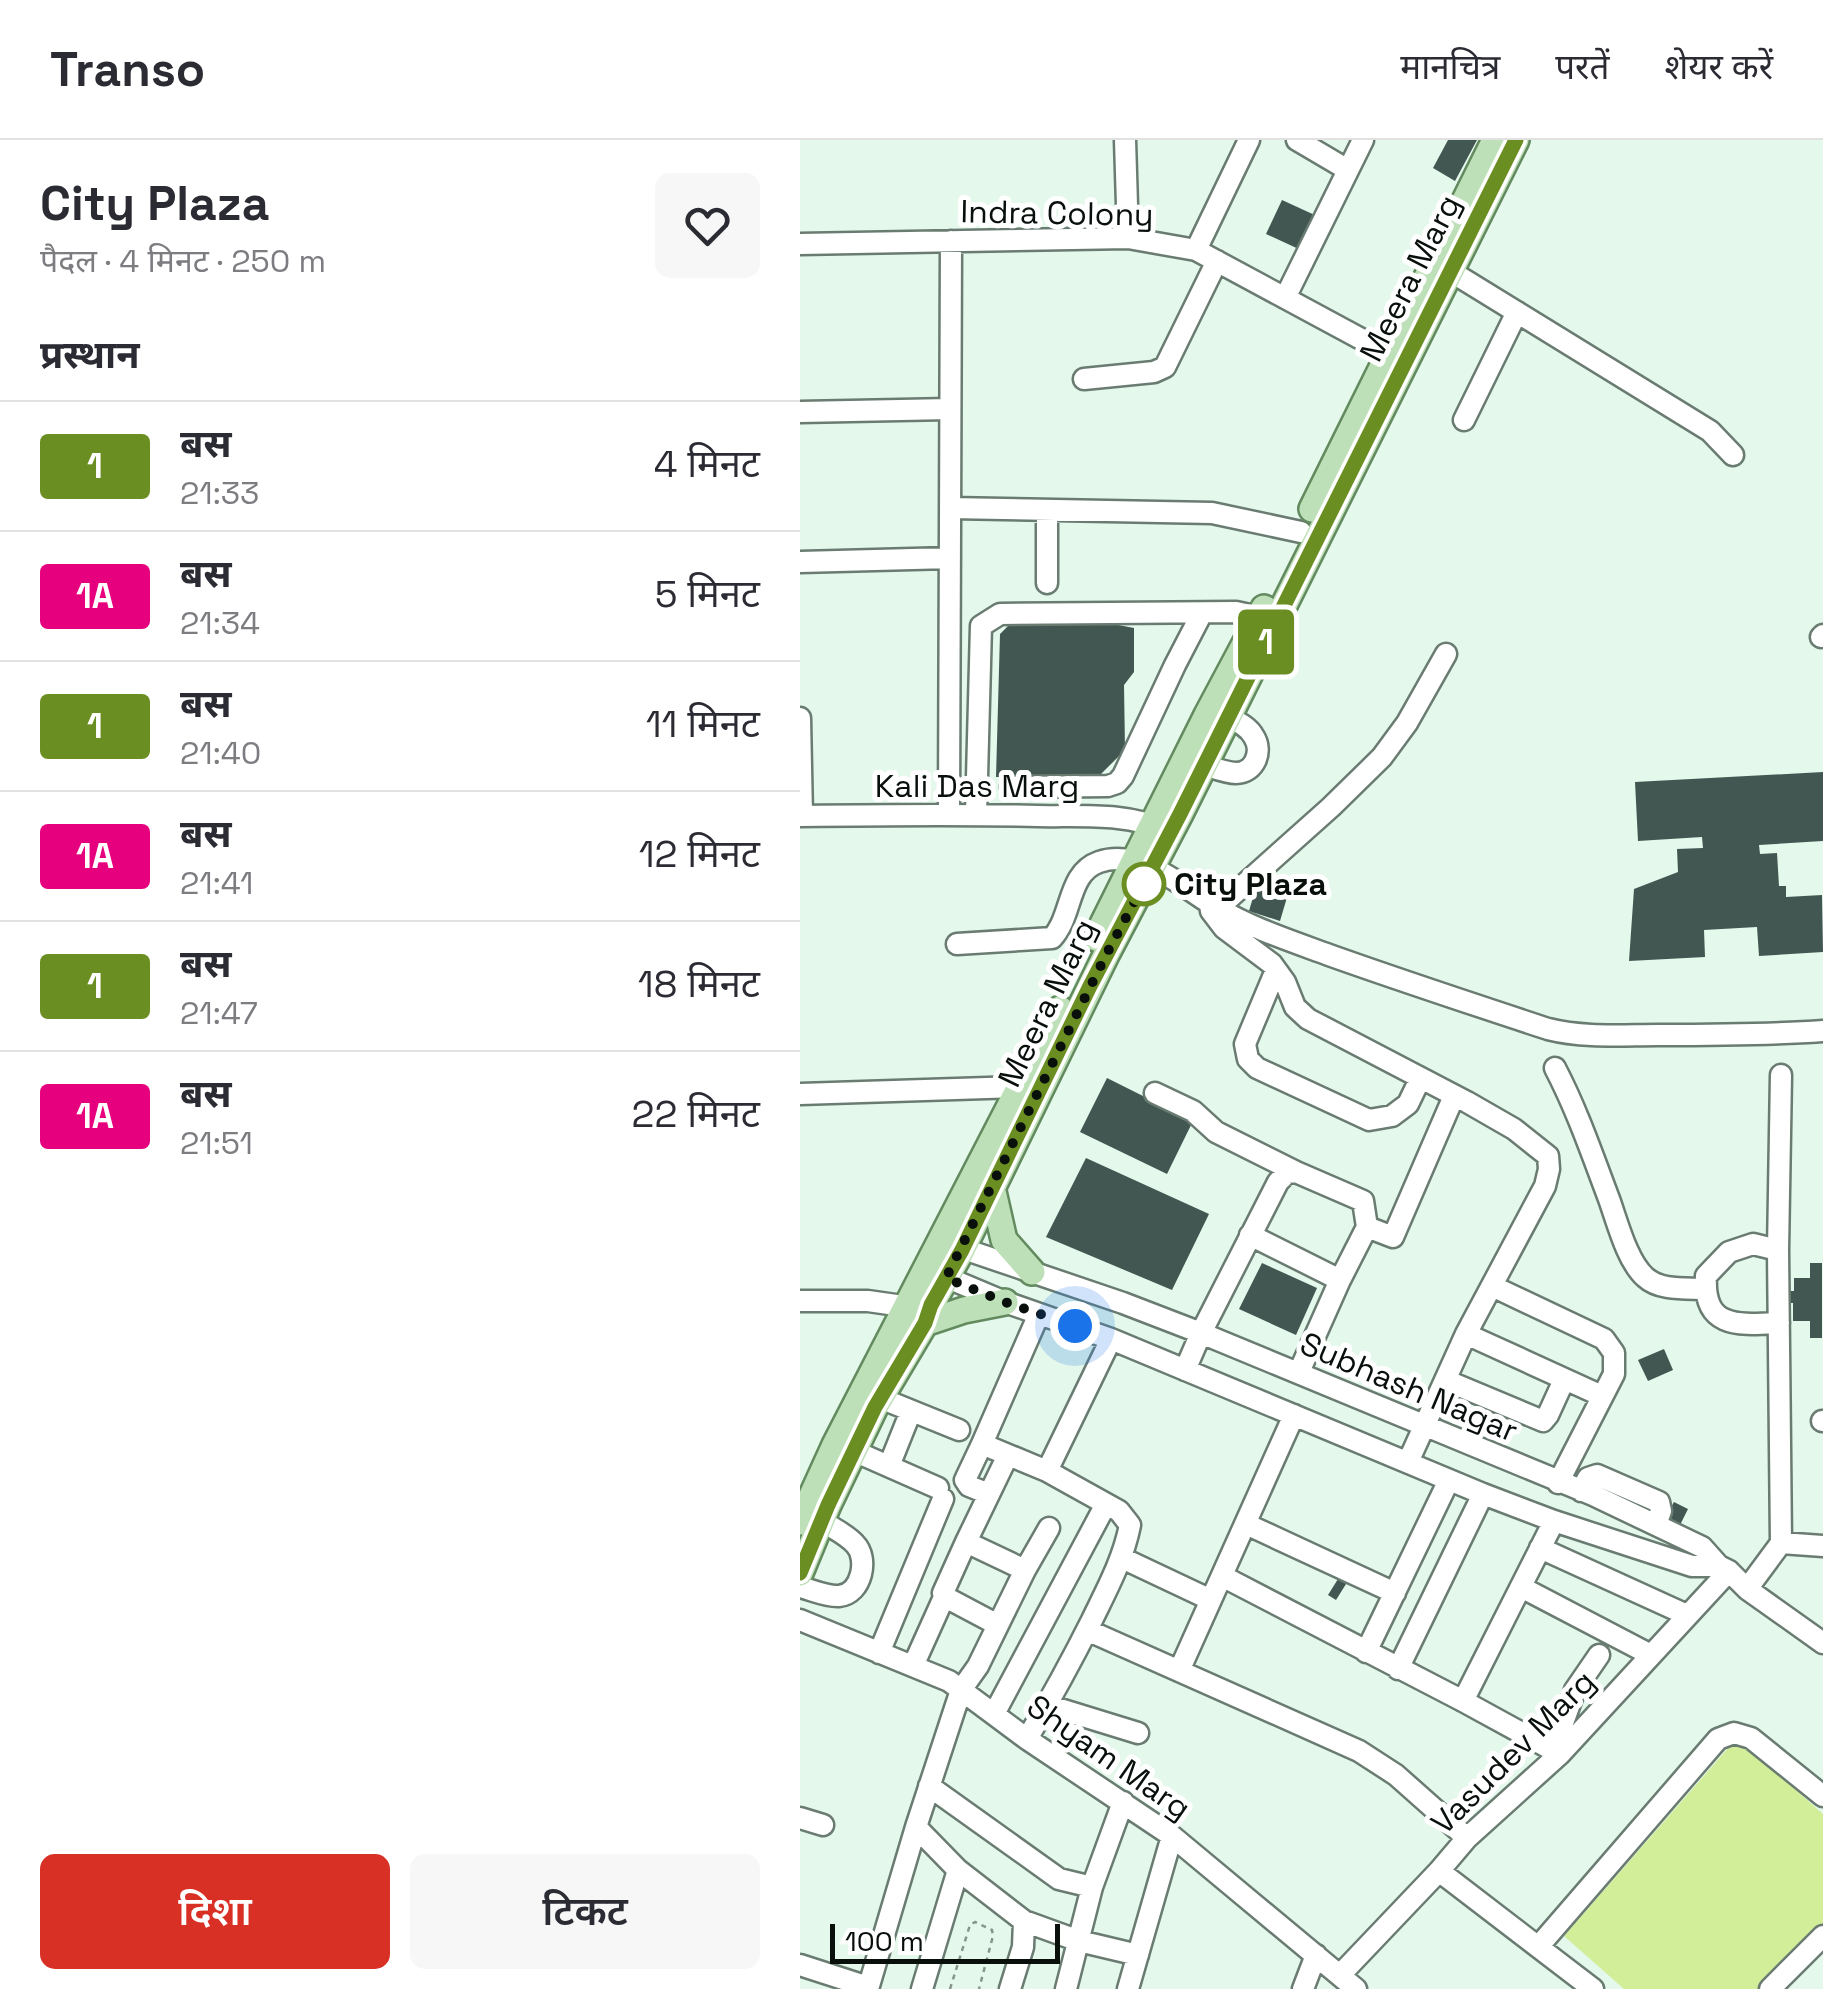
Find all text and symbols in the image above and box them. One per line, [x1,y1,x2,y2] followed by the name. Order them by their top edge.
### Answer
[50,39,205,100] text: Transo
[1400,45,1500,89] text: मानचित्र
[1555,45,1609,89] text: परतें
[1664,45,1773,89] text: शेयर करें
[40,173,269,234] text: City Plaza
[655,173,760,278] button: heart
[1351,188,1469,368] street label: Meera Marg
[960,191,1154,235] street label: Indra Colony
[40,241,326,281] text: पैदल · 4 मिनट · 250 m
[40,331,140,379] text: प्रस्थान
[180,420,232,468] text: बस
[654,440,760,488] text: 4 मिनट
[87,444,103,488] text: 1
[180,473,259,513] text: 21:33
[180,550,232,598] text: बस
[655,570,760,618] text: 5 मिनट
[76,574,114,618] text: 1A
[180,603,260,643] text: 21:34
[1234,610,1298,674] line badge: 1
[1258,620,1274,664] text: 1
[180,680,232,728] text: बस
[646,700,760,748] text: 11 मिनट
[87,704,103,748] text: 1
[180,733,261,773] text: 21:40
[875,766,1079,806] street label: Kali Das Marg
[180,810,232,858] text: बस
[639,830,760,878] text: 12 मिनट
[76,834,114,878] text: 1A
[180,863,253,903] text: 21:41
[1123,863,1165,905] marker: City Plaza
[1174,864,1327,904] place label: City Plaza
[989,913,1105,1093] street label: Meera Marg
[180,940,232,988] text: बस
[638,960,760,1008] text: 18 मिनट
[87,964,103,1008] text: 1
[180,993,258,1033] text: 21:47
[180,1070,232,1118] text: बस
[632,1090,760,1138] text: 22 मिनट
[76,1094,114,1138] text: 1A
[180,1123,253,1163] text: 21:51
[1050,1301,1100,1351] your location
[1294,1323,1524,1451] street label: Subhash Nagar
[1423,1662,1603,1842] street label: Vasudev Marg
[1019,1686,1199,1828] street label: Shyam Marg
[40,1854,390,1969] button: दिशा
[410,1854,760,1969] button: टिकट
[830,1919,1060,1964] scale bar
[845,1923,924,1959] text: 100 m

